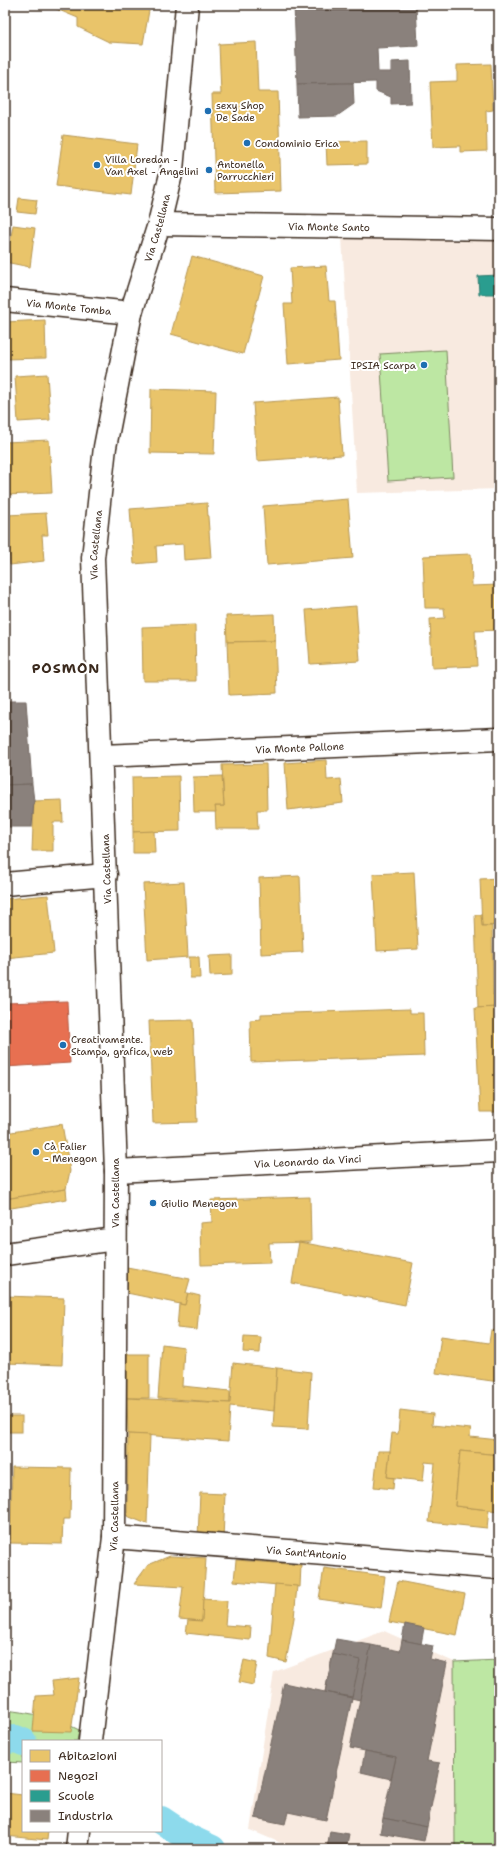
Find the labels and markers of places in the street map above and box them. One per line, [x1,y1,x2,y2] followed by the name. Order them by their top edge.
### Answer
[216,99,265,124] place label: sexy Shop De Sade
[203,106,213,116] marker: sexy Shop De Sade
[255,137,339,150] place label: Condominio Erica
[242,138,252,148] marker: Condominio Erica
[105,153,199,178] place label: Villa Loredan - Van Axel - Angelini
[217,158,274,183] place label: Antonella Parrucchieri
[92,160,102,170] marker: Villa Loredan - Van Axel - Angelini
[204,165,214,175] marker: Antonella Parrucchieri
[351,359,417,372] place label: IPSIA Scarpa
[419,360,429,370] marker: IPSIA Scarpa
[71,1033,173,1058] place label: Creativamente. Stampa, grafica, web
[58,1040,68,1050] marker: Creativamente. Stampa, grafica, web
[44,1140,97,1165] place label: Cà Falier - Menegon
[31,1147,41,1157] marker: Cà Falier - Menegon
[161,1197,237,1210] place label: Giulio Menegon
[148,1198,158,1208] marker: Giulio Menegon

